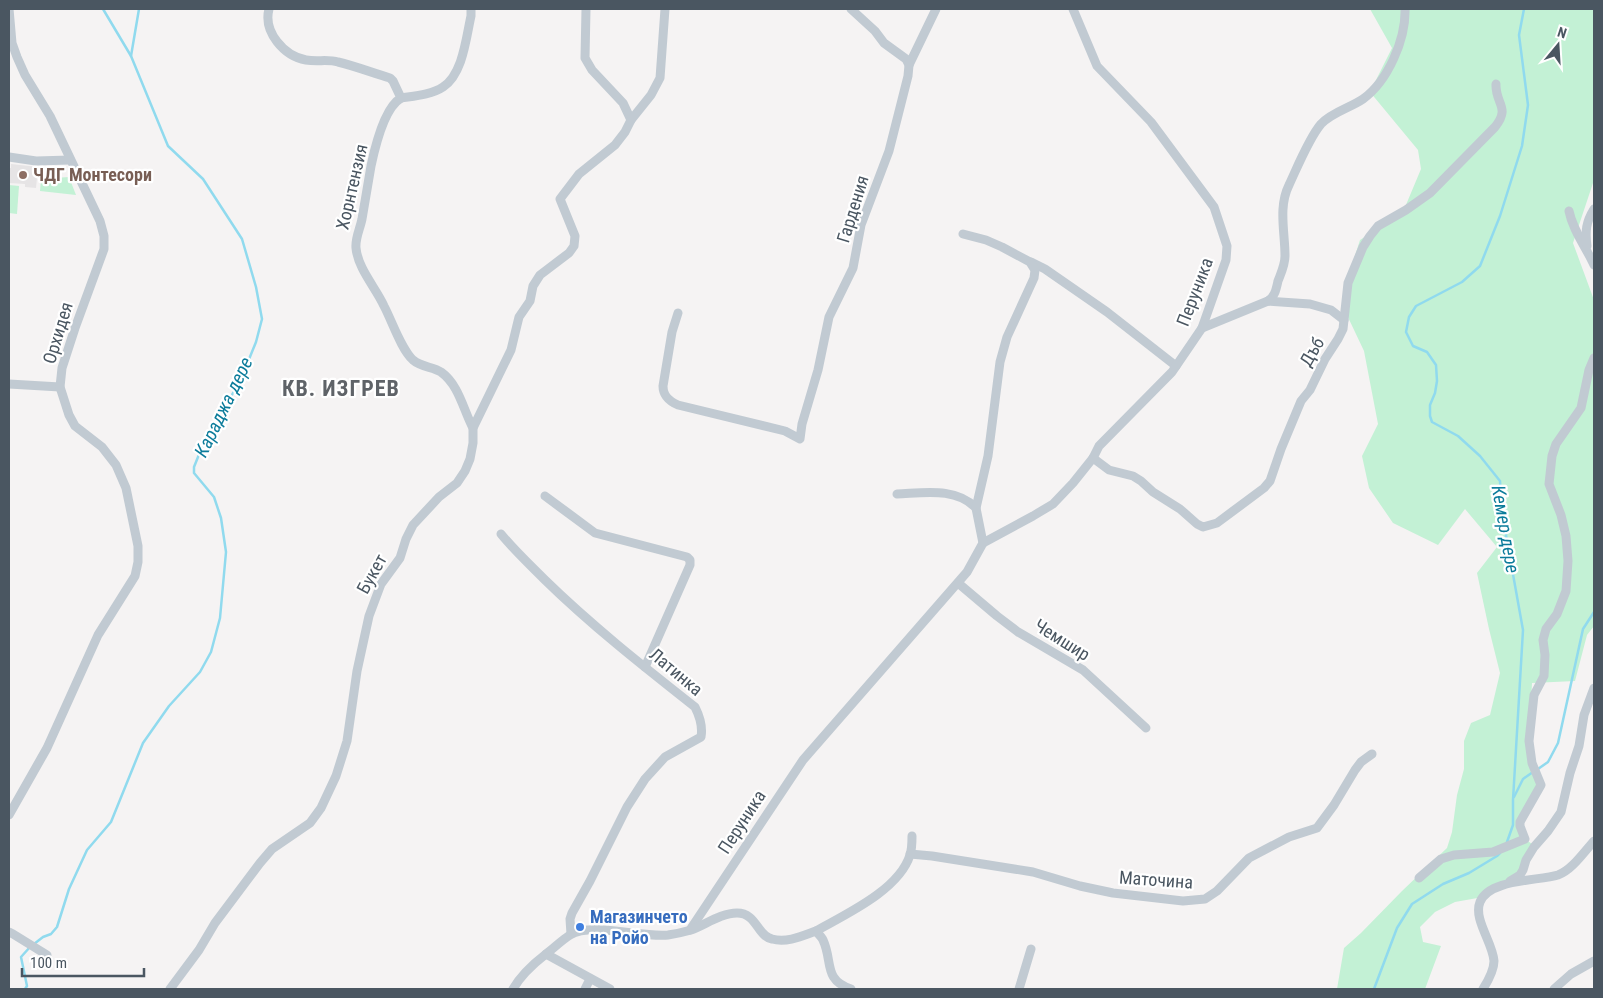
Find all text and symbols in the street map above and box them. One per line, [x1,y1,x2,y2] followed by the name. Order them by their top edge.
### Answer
[1533,20,1583,70] north arrow
[1555,24,1569,42] text: N
[331,142,372,232] street label: Хорнтензия
[33,164,152,185] place label: ЧДГ Монтесори
[17,169,29,181] marker: ЧДГ Монтесори
[832,173,873,245] street label: Гардения
[1172,255,1217,329] street label: Перуника
[38,299,77,366] street label: Орхидея
[1295,333,1328,370] street label: Дъб
[189,353,258,461] water label: Караджа дере
[282,376,400,401] district label: КВ. ИЗГРЕВ
[1486,483,1525,575] water label: Кемер дере
[352,550,391,597] street label: Букет
[1031,614,1094,665] street label: Чемшир
[646,643,707,700] street label: Латинка
[713,786,770,857] street label: Перуника
[1118,866,1194,893] street label: Маточина
[590,906,688,948] place label: Магазинчето на Ройо
[574,921,586,933] marker: Магазинчето на Ройо
[22,946,145,978] scale bar
[30,954,67,972] text: 100 m

